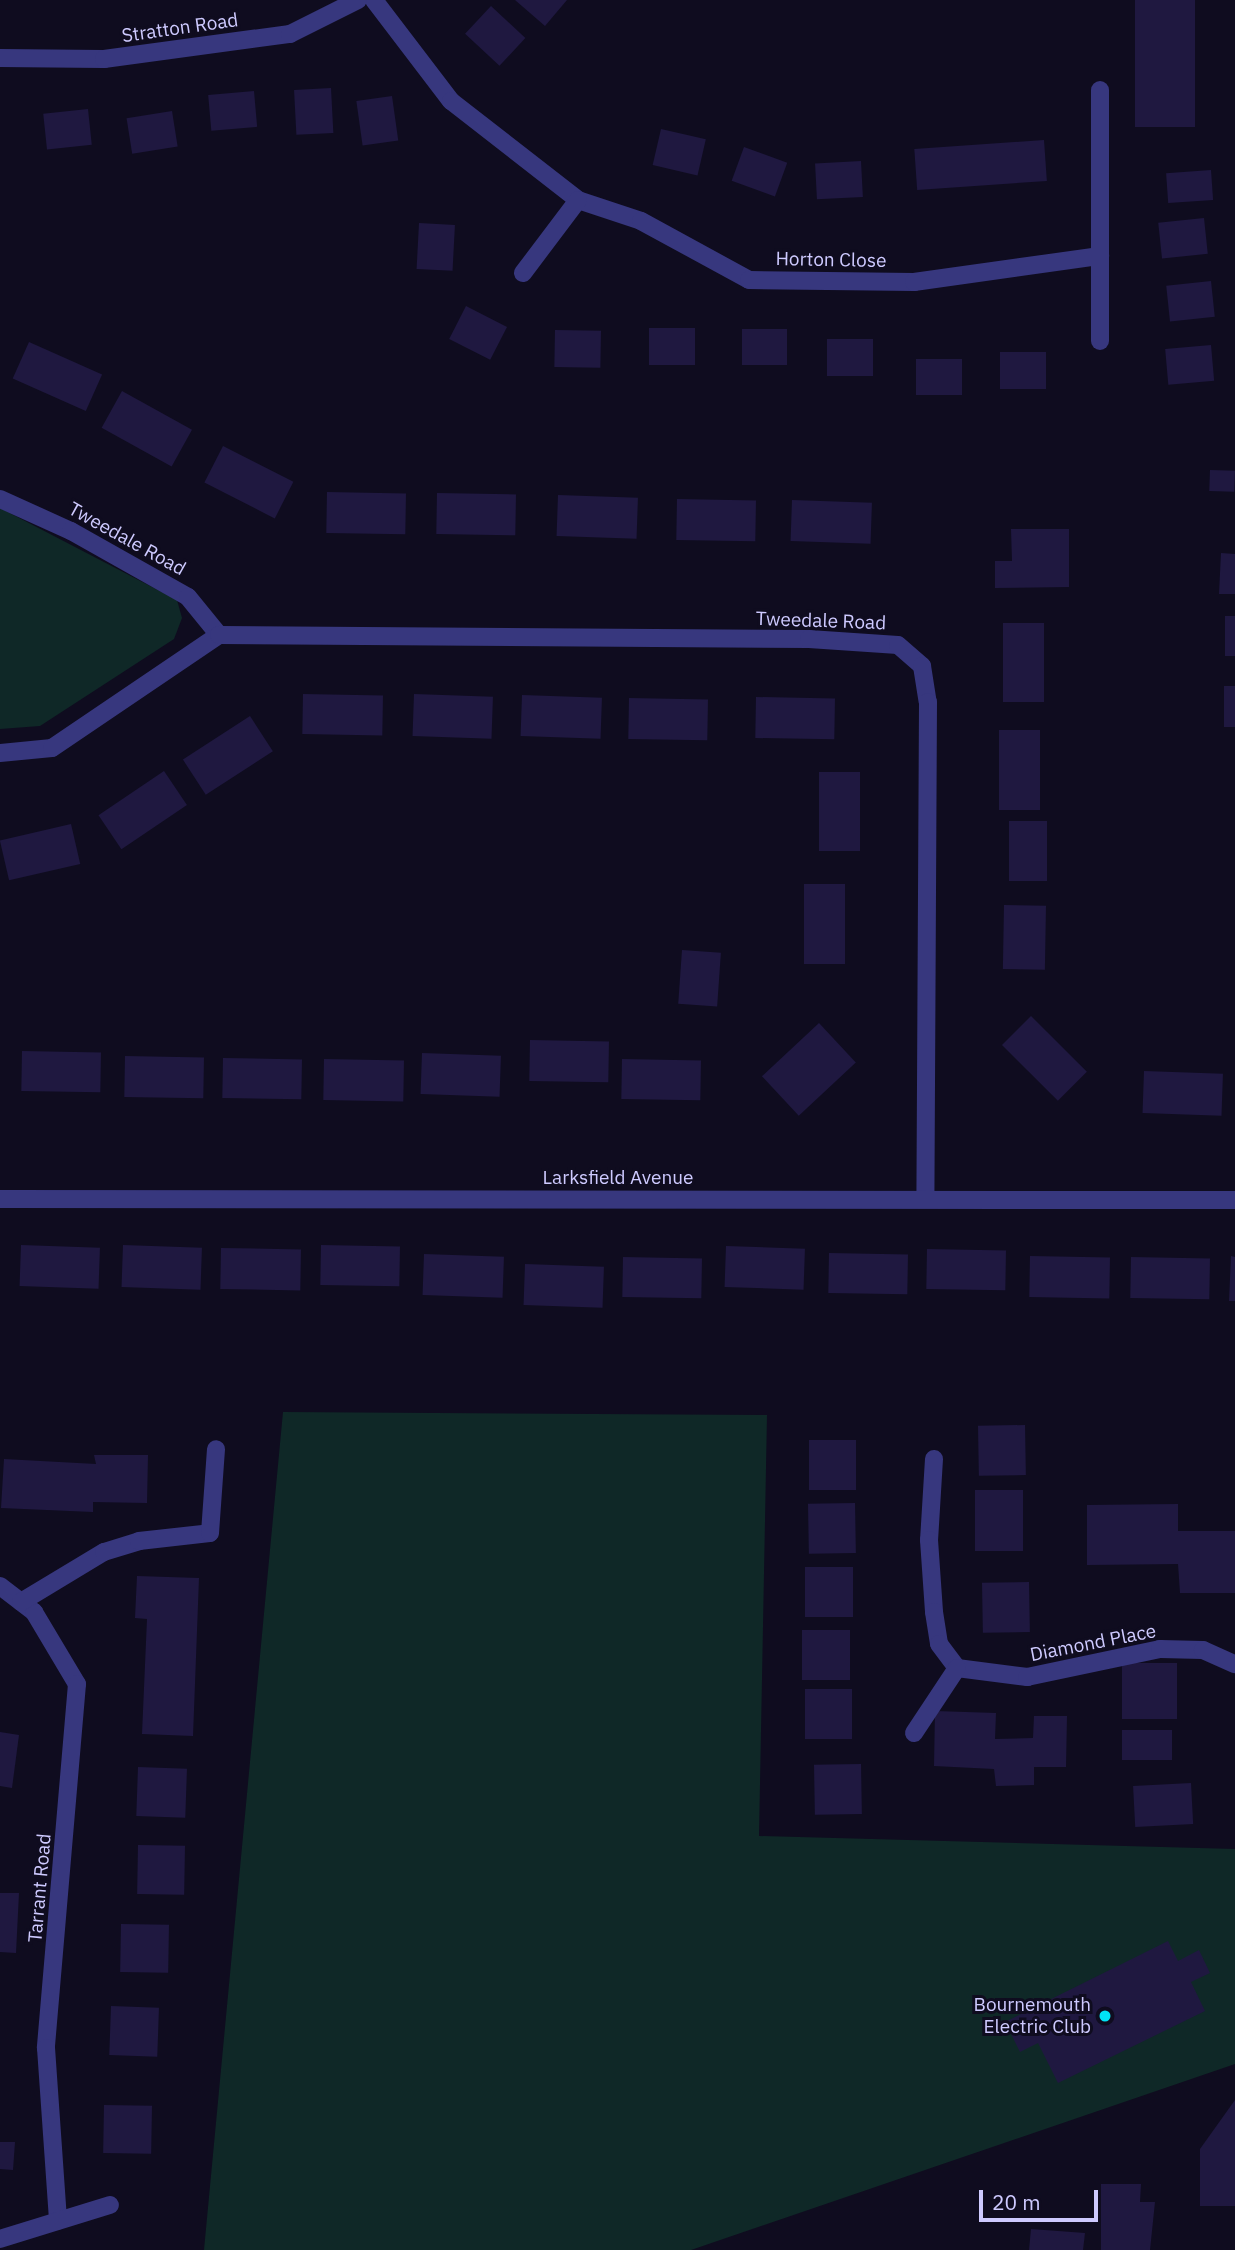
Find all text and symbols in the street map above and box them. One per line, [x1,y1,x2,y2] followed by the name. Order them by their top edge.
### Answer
[120,9,240,47] street label: Stratton Road
[775,248,887,272] street label: Horton Close
[64,497,190,581] street label: Tweedale Road
[755,607,887,635] street label: Tweedale Road
[543,1167,693,1189] street label: Larksfield Avenue
[1028,1620,1158,1666] street label: Diamond Place
[24,1833,56,1943] street label: Tarrant Road
[973,1994,1091,2038] place label: Bournemouth Electric Club
[1097,2008,1113,2024] marker: Bournemouth Electric Club
[983,2176,1102,2220] scale bar
[992,2188,1041,2216] text: 20 m

